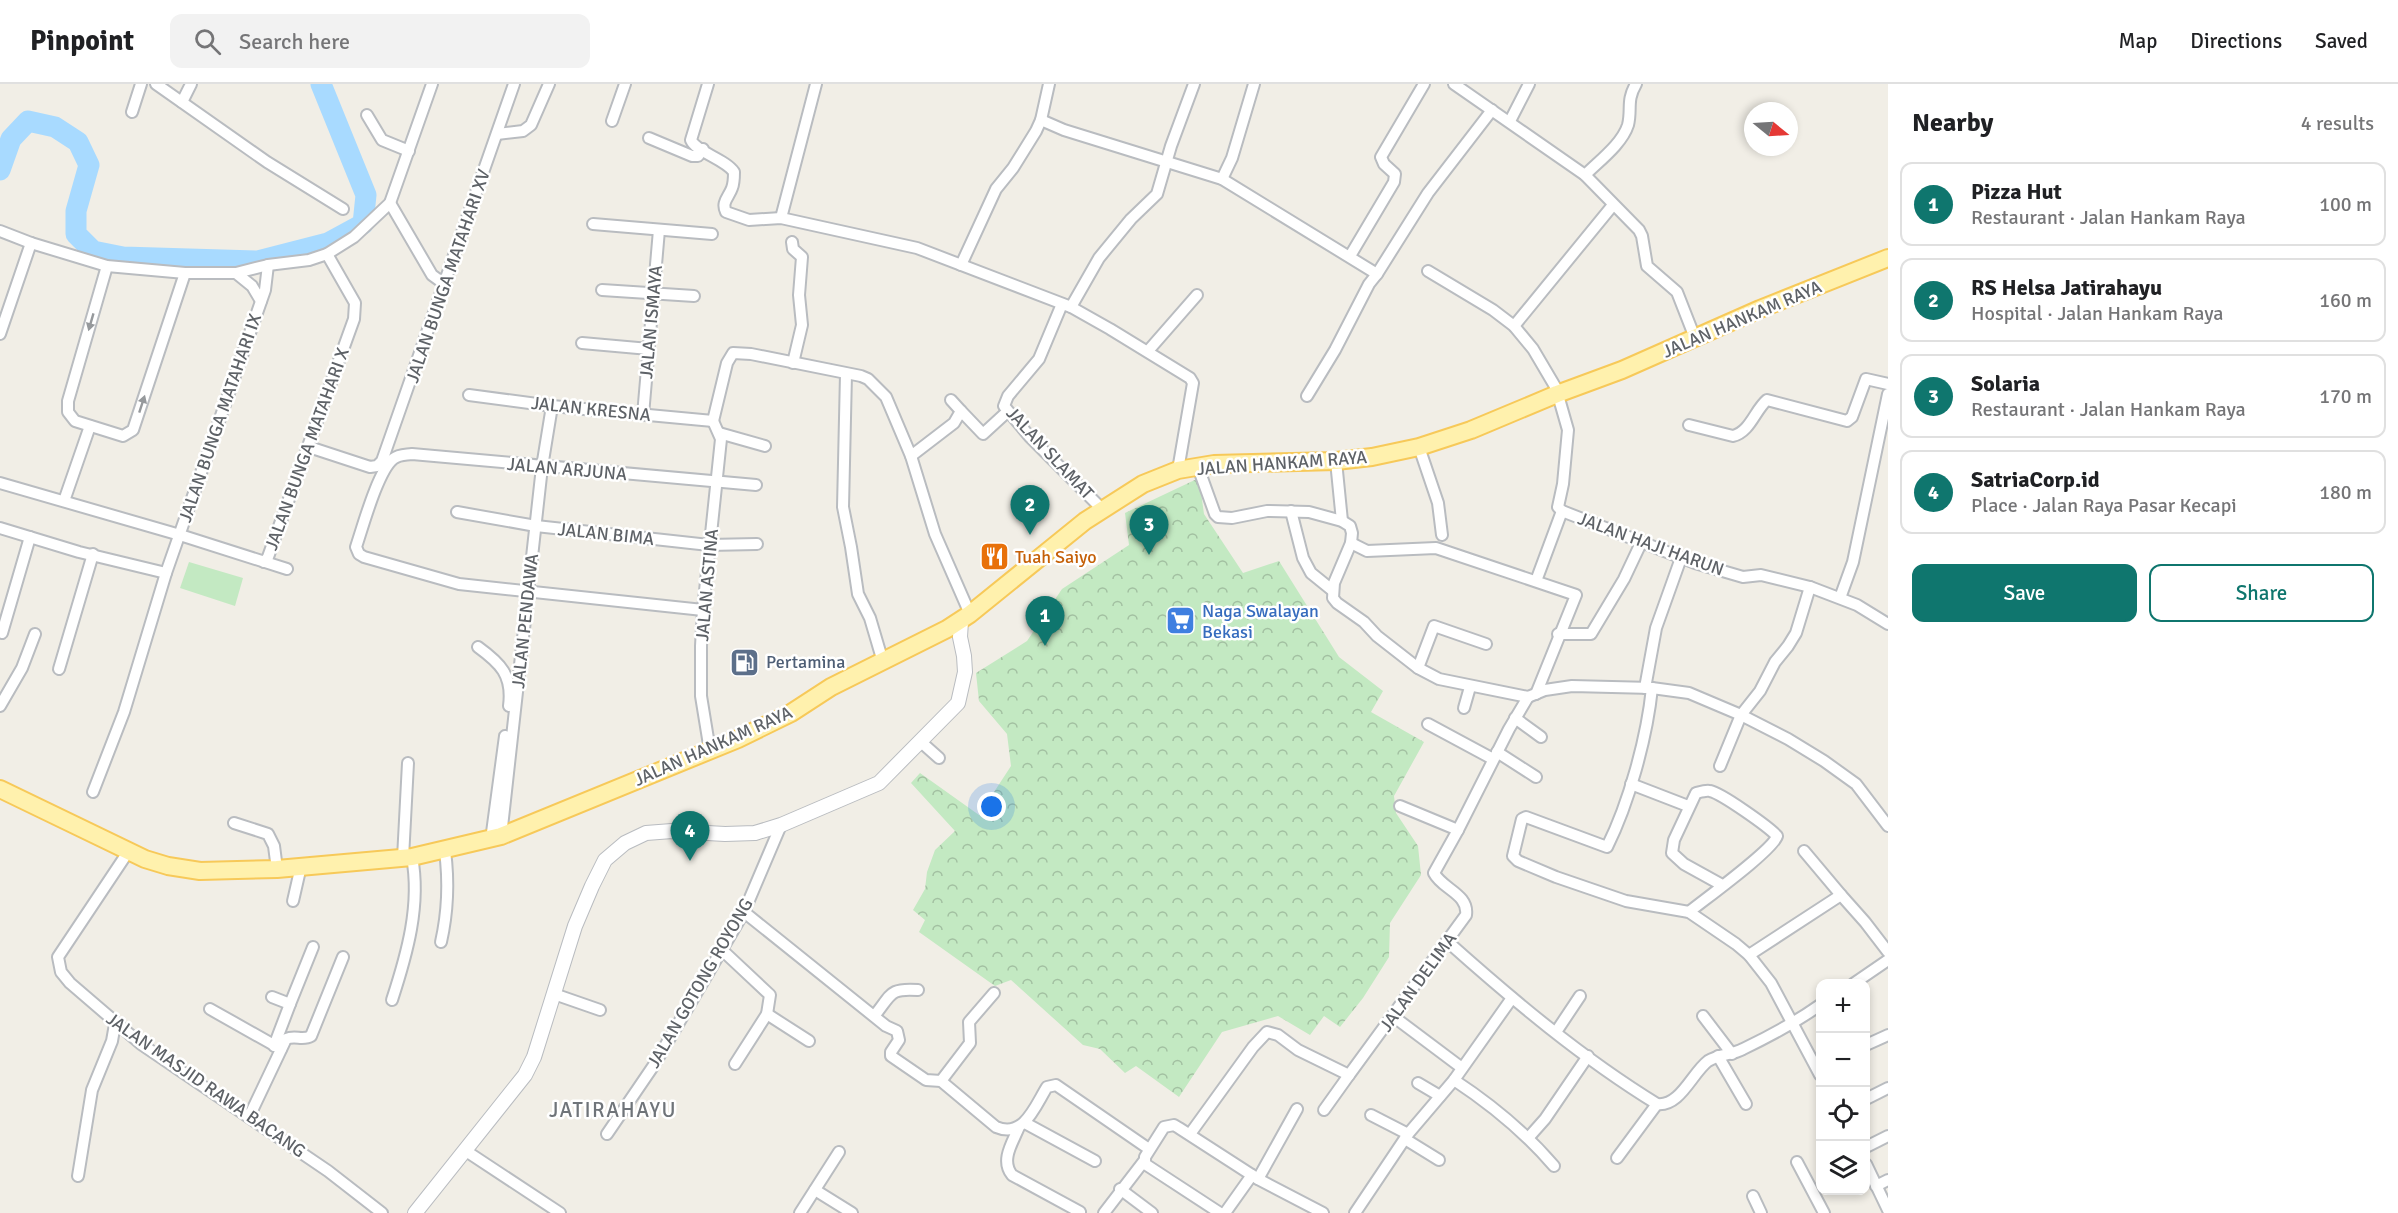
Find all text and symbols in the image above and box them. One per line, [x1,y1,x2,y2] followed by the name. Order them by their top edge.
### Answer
[170,14,590,68] search box
[30,24,134,58] text: Pinpoint
[191,25,224,58] icon: search
[239,28,350,55] text: Search here
[2119,28,2157,54] text: Map
[2190,28,2282,54] text: Directions
[2315,28,2368,54] text: Saved
[1744,102,1798,156] north arrow
[1912,107,1993,139] text: Nearby
[2301,111,2374,136] text: 4 results
[401,166,495,386] street label: JALAN BUNGA MATAHARI XV
[1971,178,2062,205] text: Pizza Hut
[1928,192,1939,217] text: 1
[2319,192,2372,217] text: 100 m
[1971,205,2246,230] text: Restaurant · Jalan Hankam Raya
[635,264,667,380] street label: JALAN ISMAYA
[1971,274,2162,301] text: RS Helsa Jatirahayu
[1659,276,1825,362] street label: JALAN HANKAM RAYA
[1928,288,1939,313] text: 2
[2319,288,2372,313] text: 160 m
[1971,301,2223,326] text: Hospital · Jalan Hankam Raya
[174,310,266,525] street label: JALAN BUNGA MATAHARI IX
[86,313,95,331] one-way arrow
[260,344,354,553] street label: JALAN BUNGA MATAHARI X
[1971,370,2040,397] text: Solaria
[1928,384,1939,409] text: 3
[2319,384,2372,409] text: 170 m
[530,392,652,426] street label: JALAN KRESNA
[138,395,147,413] one-way arrow
[1971,397,2246,422] text: Restaurant · Jalan Hankam Raya
[1001,402,1099,504] street label: JALAN SLAMAT
[1196,446,1368,480] street label: JALAN HANKAM RAYA
[506,453,628,485] street label: JALAN ARJUNA
[1971,466,2100,493] text: SatriaCorp.id
[1928,480,1939,505] text: 4
[2319,480,2372,505] text: 180 m
[1010,486,1050,535] pin: 2
[1971,493,2237,518] text: Place · Jalan Raya Pasar Kecapi
[1130,506,1168,555] pin: 3
[1575,507,1727,581] street label: JALAN HAJI HARUN
[557,518,655,550] street label: JALAN BIMA
[691,528,723,642] street label: JALAN ASTINA
[978,541,1010,573] restaurant icon: Tuah Saiyo
[1015,546,1097,568] place label: Tuah Saiyo
[507,552,543,690] street label: JALAN PENDAWA
[1912,564,2137,622] button: Save
[2149,564,2374,622] button: Share
[1026,596,1064,646] pin: 1
[1202,600,1319,643] place label: Naga Swalayan Bekasi
[1165,605,1197,637] supermarket icon: Naga Swalayan Bekasi
[729,646,761,678] fuel station icon: Pertamina
[766,651,845,673] place label: Pertamina
[631,701,795,791] street label: JALAN HANKAM RAYA
[977,792,1006,821] your location
[670,812,710,861] pin: 4
[642,894,758,1072] street label: JALAN GOTONG ROYONG
[1375,928,1461,1036] street label: JALAN DELIMA
[1816,979,1870,1195] map controls
[1816,979,1870,1033] button: +
[102,1008,310,1162] street label: JALAN MASJID RAWA BACANG
[1816,1033,1870,1087] button: −
[1816,1087,1870,1141] button: locate
[549,1097,677,1123] district label: JATIRAHAYU
[1816,1141,1870,1195] button: layers

